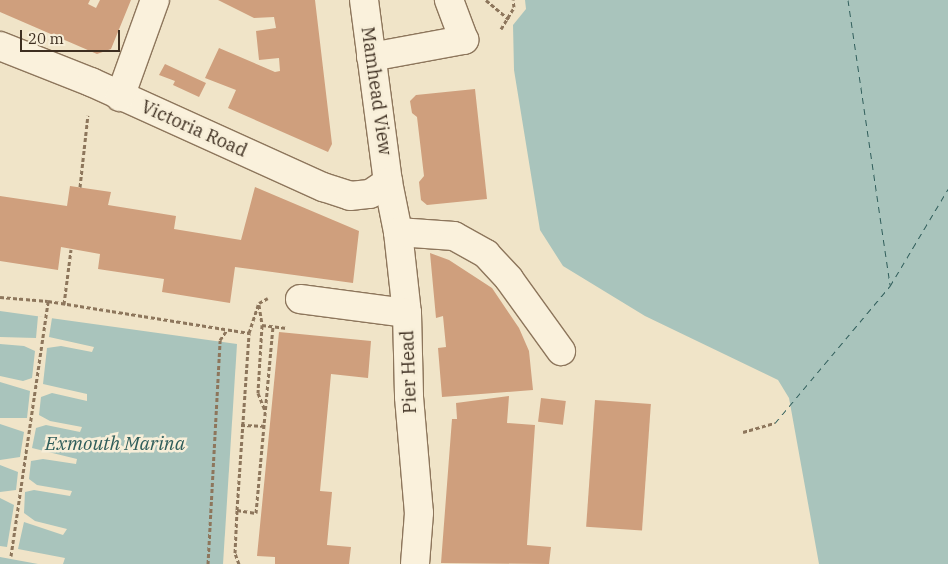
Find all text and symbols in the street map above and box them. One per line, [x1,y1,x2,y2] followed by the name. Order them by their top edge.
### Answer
[22,20,122,52] scale bar
[356,25,396,157] street label: Mamhead View
[28,29,64,48] text: 20 m
[138,96,250,162] street label: Victoria Road
[397,330,421,414] street label: Pier Head
[45,433,185,455] water label: Exmouth Marina

